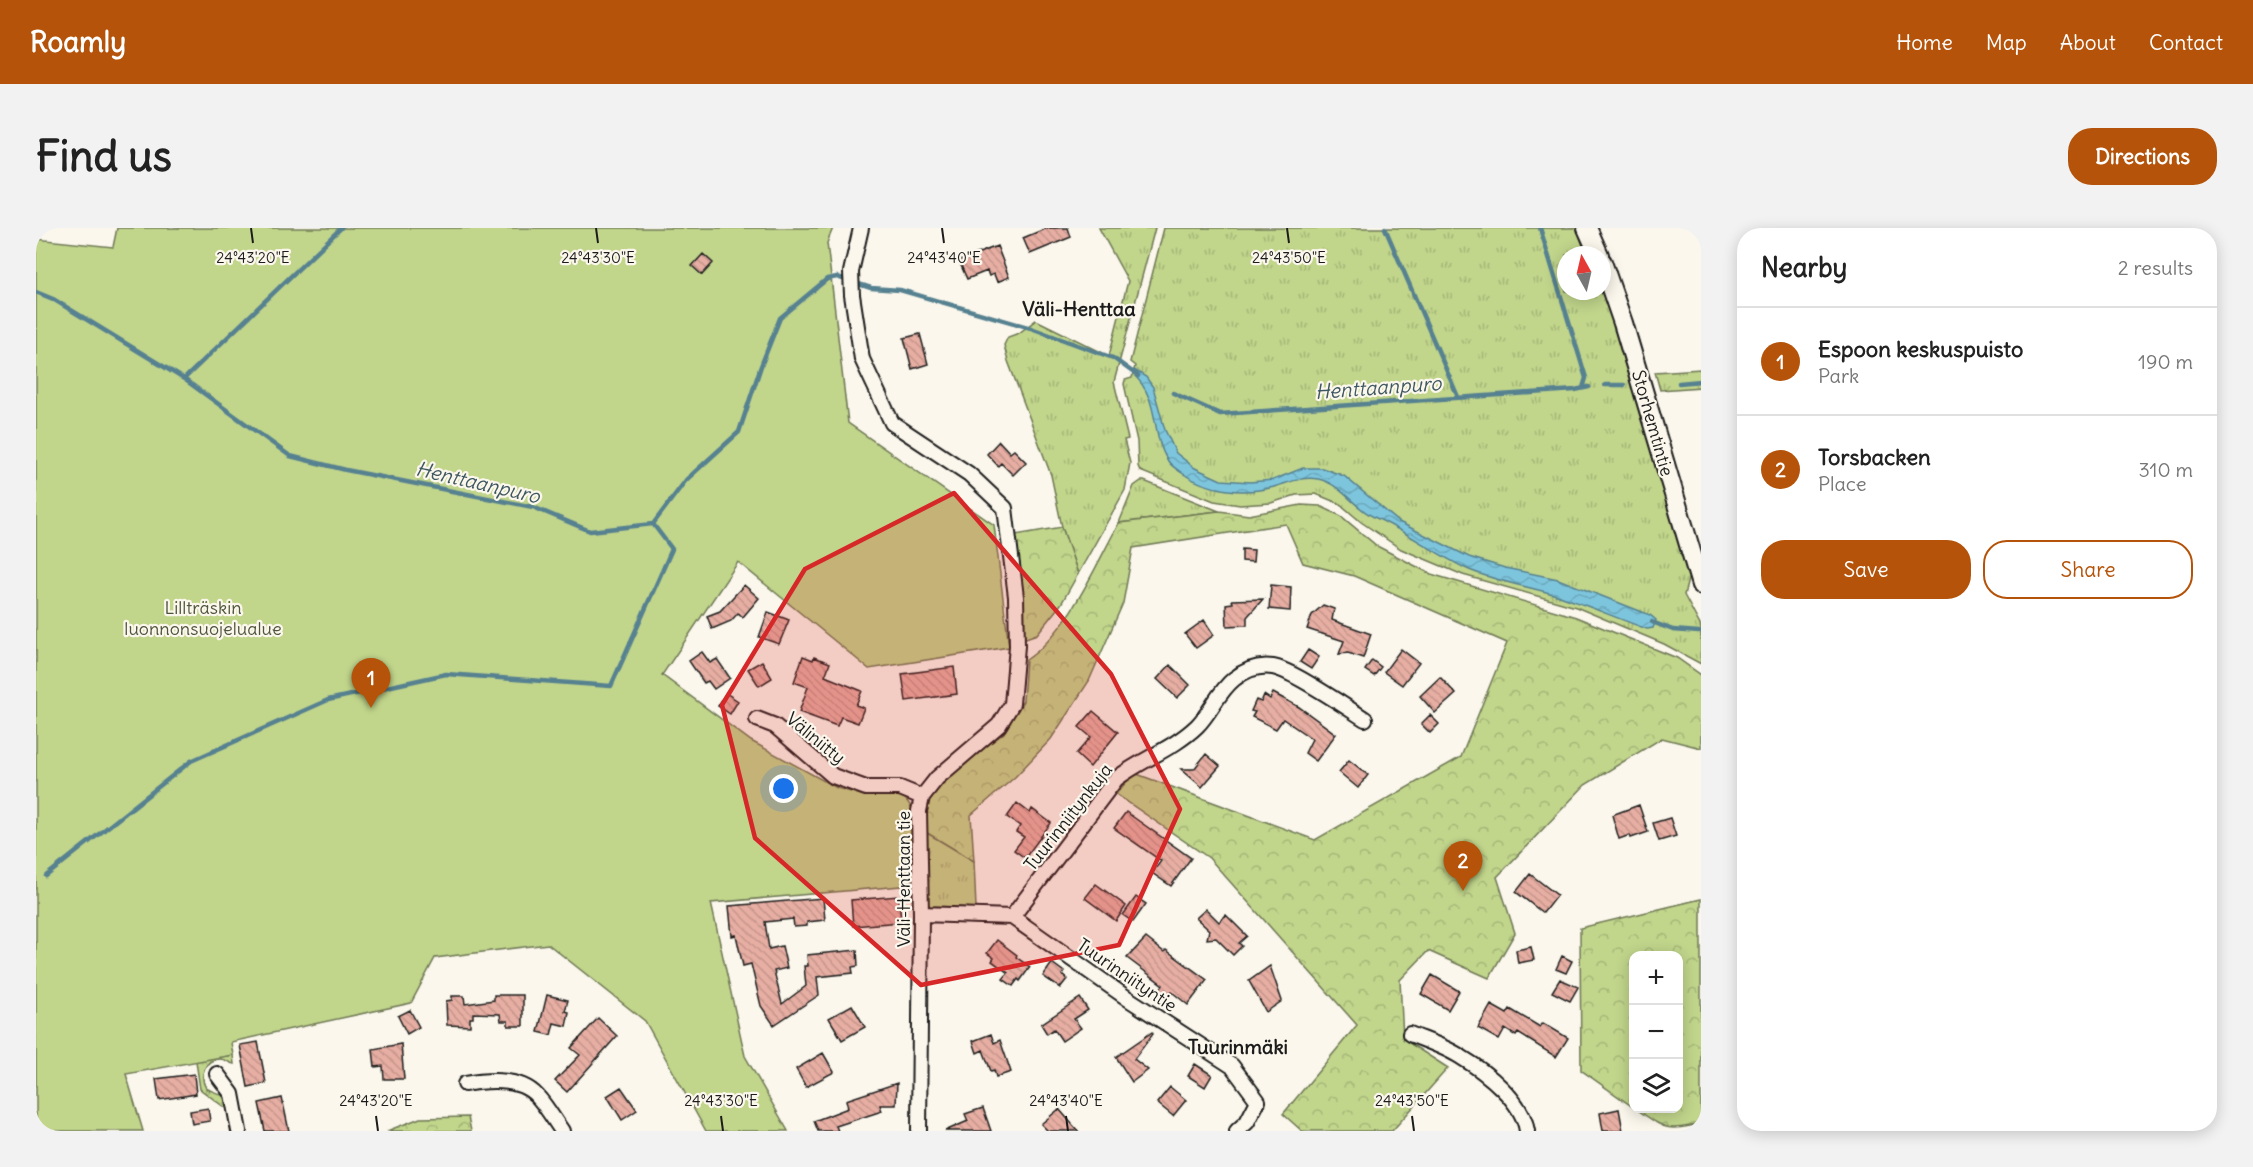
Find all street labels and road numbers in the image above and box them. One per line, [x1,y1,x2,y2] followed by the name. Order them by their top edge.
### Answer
[1627,367,1679,479] street label: Storhemtintie
[782,707,850,769] street label: Väliniitty
[1019,759,1117,875] street label: Tuurinniitynkuja
[892,811,915,947] street label: Väli-Henttaan tie
[1073,933,1181,1017] street label: Tuurinniityntie

